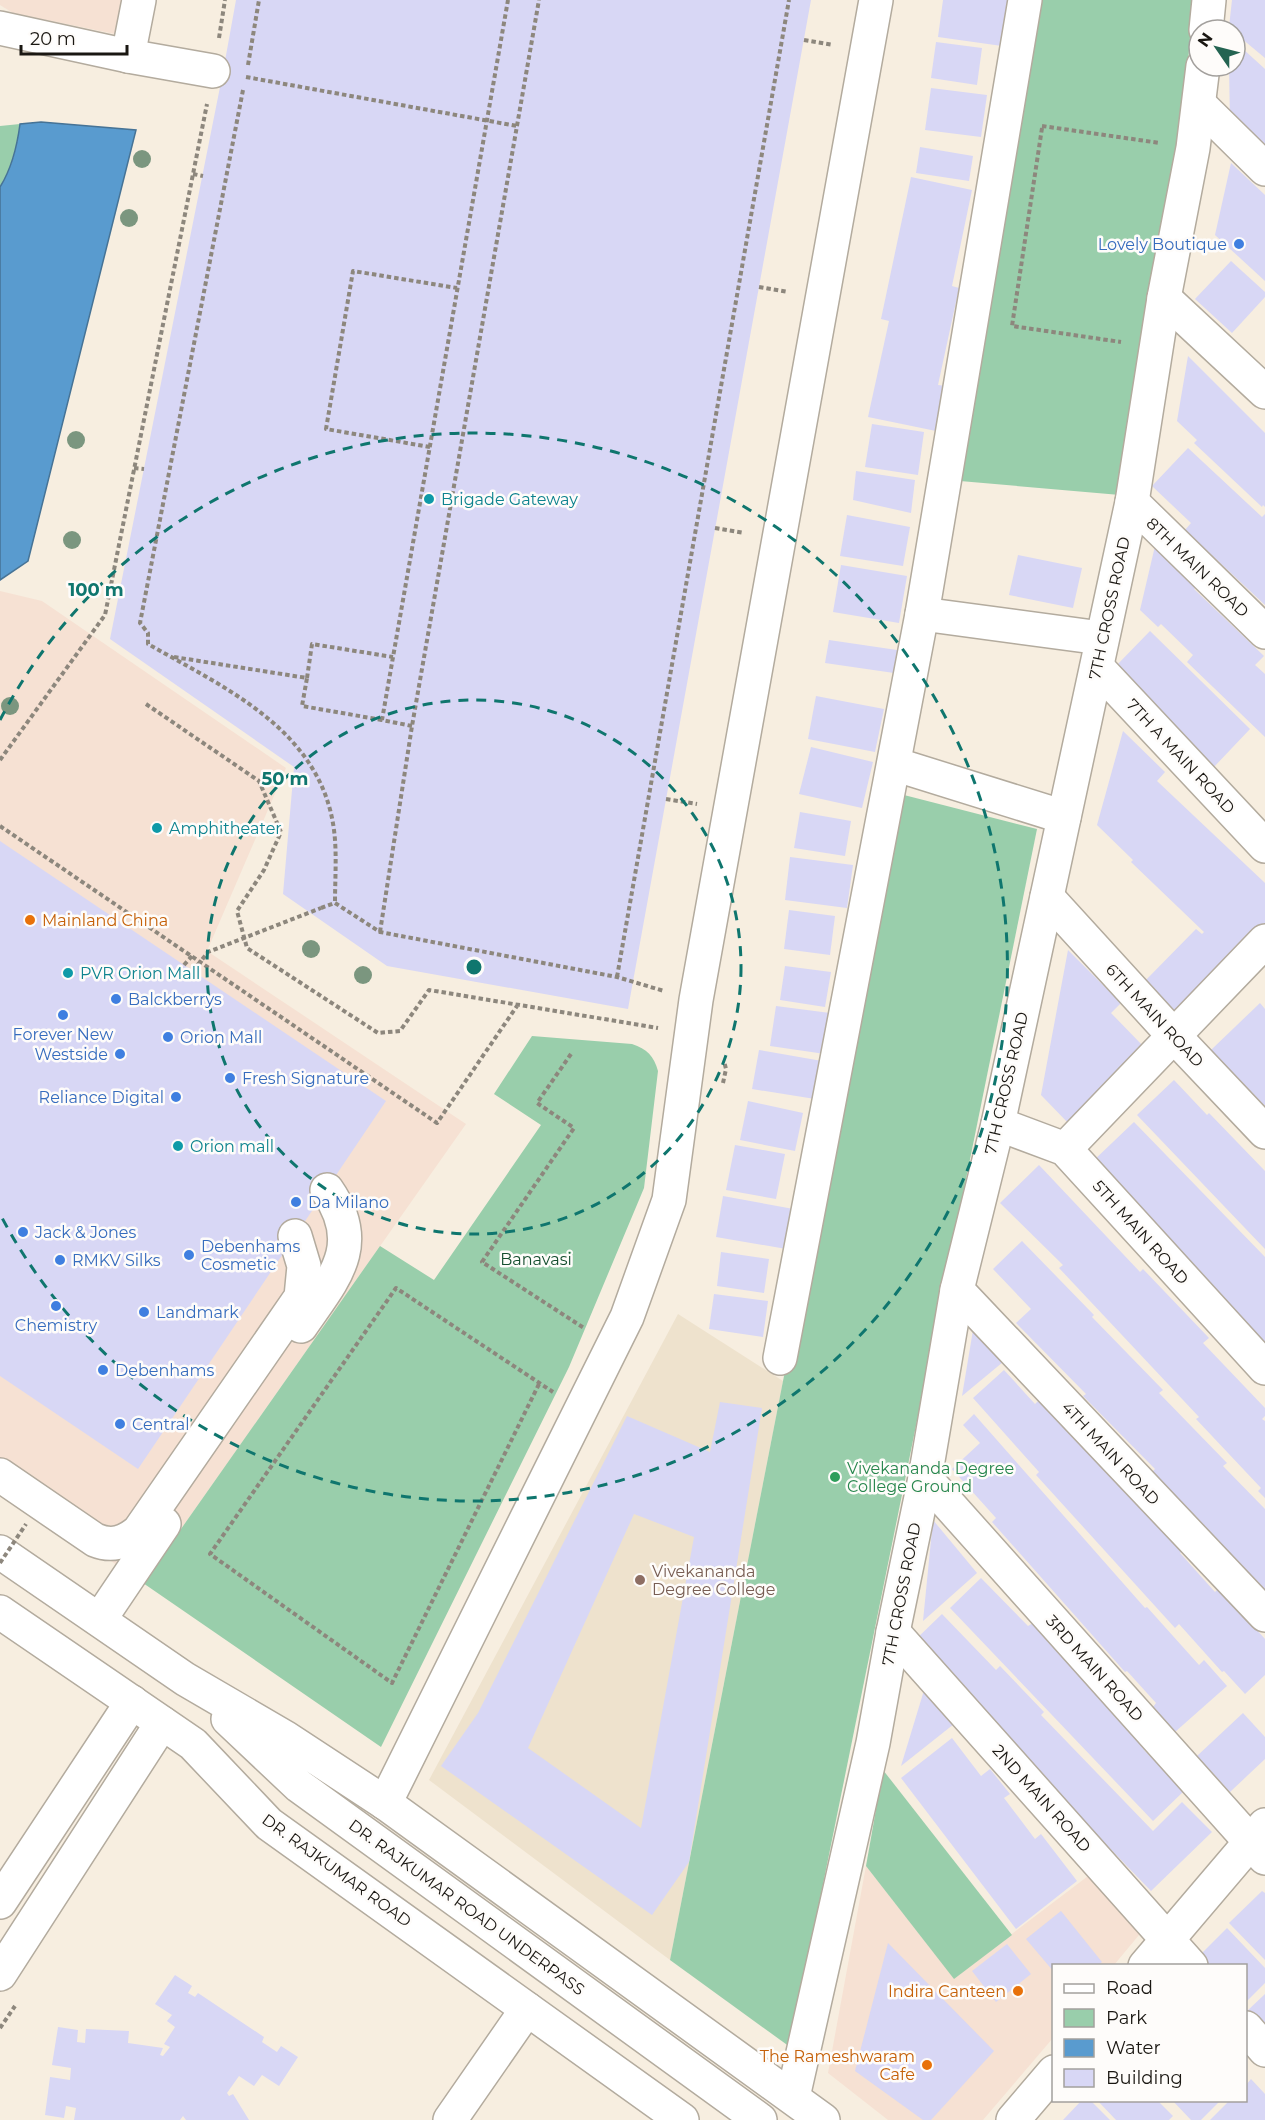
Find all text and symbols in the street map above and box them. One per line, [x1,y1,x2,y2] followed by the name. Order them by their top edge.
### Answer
[21,18,128,56] scale bar
[1187,18,1247,78] north arrow
[30,28,76,50] text: 20 m
[1194,29,1217,50] text: N
[1098,235,1227,254] place label: Lovely Boutique
[1232,237,1246,251] marker: Lovely Boutique
[441,490,578,509] place label: Brigade Gateway
[422,492,436,506] marker: Brigade Gateway
[1143,514,1253,621] street label: 8TH MAIN ROAD
[1085,535,1134,681] street label: 7TH CROSS ROAD
[68,579,124,601] text: 100 m
[1123,695,1239,818] street label: 7TH A MAIN ROAD
[262,768,308,790] text: 50 m
[169,819,282,838] place label: Amphitheater
[150,821,164,835] marker: Amphitheater
[42,911,168,930] place label: Mainland China
[23,913,37,927] marker: Mainland China
[464,957,484,977] centre of rings
[1102,960,1207,1071] street label: 6TH MAIN ROAD
[80,964,200,983] place label: PVR Orion Mall
[61,966,75,980] marker: PVR Orion Mall
[128,990,222,1009] place label: Balckberrys
[109,992,123,1006] marker: Balckberrys
[56,1008,70,1022] marker: Forever New
[981,1010,1032,1156] street label: 7TH CROSS ROAD
[13,1025,113,1044] place label: Forever New
[180,1028,262,1047] place label: Orion Mall
[161,1030,175,1044] marker: Orion Mall
[35,1045,108,1064] place label: Westside
[113,1047,127,1061] marker: Westside
[242,1069,369,1088] place label: Fresh Signature
[223,1071,237,1085] marker: Fresh Signature
[39,1088,164,1107] place label: Reliance Digital
[169,1090,183,1104] marker: Reliance Digital
[190,1137,274,1156] place label: Orion mall
[171,1139,185,1153] marker: Orion mall
[1089,1176,1192,1288] street label: 5TH MAIN ROAD
[308,1193,389,1212] place label: Da Milano
[289,1195,303,1209] marker: Da Milano
[34,1223,137,1242] place label: Jack & Jones
[16,1225,30,1239] marker: Jack & Jones
[201,1237,300,1274] place label: Debenhams Cosmetic
[182,1248,196,1262] marker: Debenhams Cosmetic
[500,1250,572,1269] park label: Banavasi
[72,1251,161,1270] place label: RMKV Silks
[53,1253,67,1267] marker: RMKV Silks
[49,1299,63,1313] marker: Chemistry
[156,1303,239,1322] place label: Landmark
[137,1305,151,1319] marker: Landmark
[15,1316,98,1335] place label: Chemistry
[115,1361,214,1380] place label: Debenhams
[96,1363,110,1377] marker: Debenhams
[1058,1398,1163,1509] street label: 4TH MAIN ROAD
[132,1415,189,1434] place label: Central
[113,1417,127,1431] marker: Central
[847,1459,1014,1496] place label: Vivekananda Degree College Ground
[828,1470,842,1484] marker: Vivekananda Degree College Ground
[878,1521,925,1667] street label: 7TH CROSS ROAD
[652,1562,775,1599] place label: Vivekananda Degree College
[633,1573,647,1587] marker: Vivekananda Degree College
[1042,1611,1147,1725] street label: 3RD MAIN ROAD
[988,1741,1095,1856] street label: 2ND MAIN ROAD
[258,1810,415,1931] street label: DR. RAJKUMAR ROAD
[345,1815,588,1999] street label: DR. RAJKUMAR ROAD UNDERPASS
[1052,1964,1247,2102] legend
[1106,1977,1153,1999] text: Road
[888,1982,1006,2001] place label: Indira Canteen
[1011,1984,1025,1998] marker: Indira Canteen
[1106,2007,1147,2029] text: Park
[1106,2037,1161,2059] text: Water
[760,2047,915,2084] place label: The Rameshwaram Cafe
[920,2058,934,2072] marker: The Rameshwaram Cafe
[1106,2067,1183,2089] text: Building

